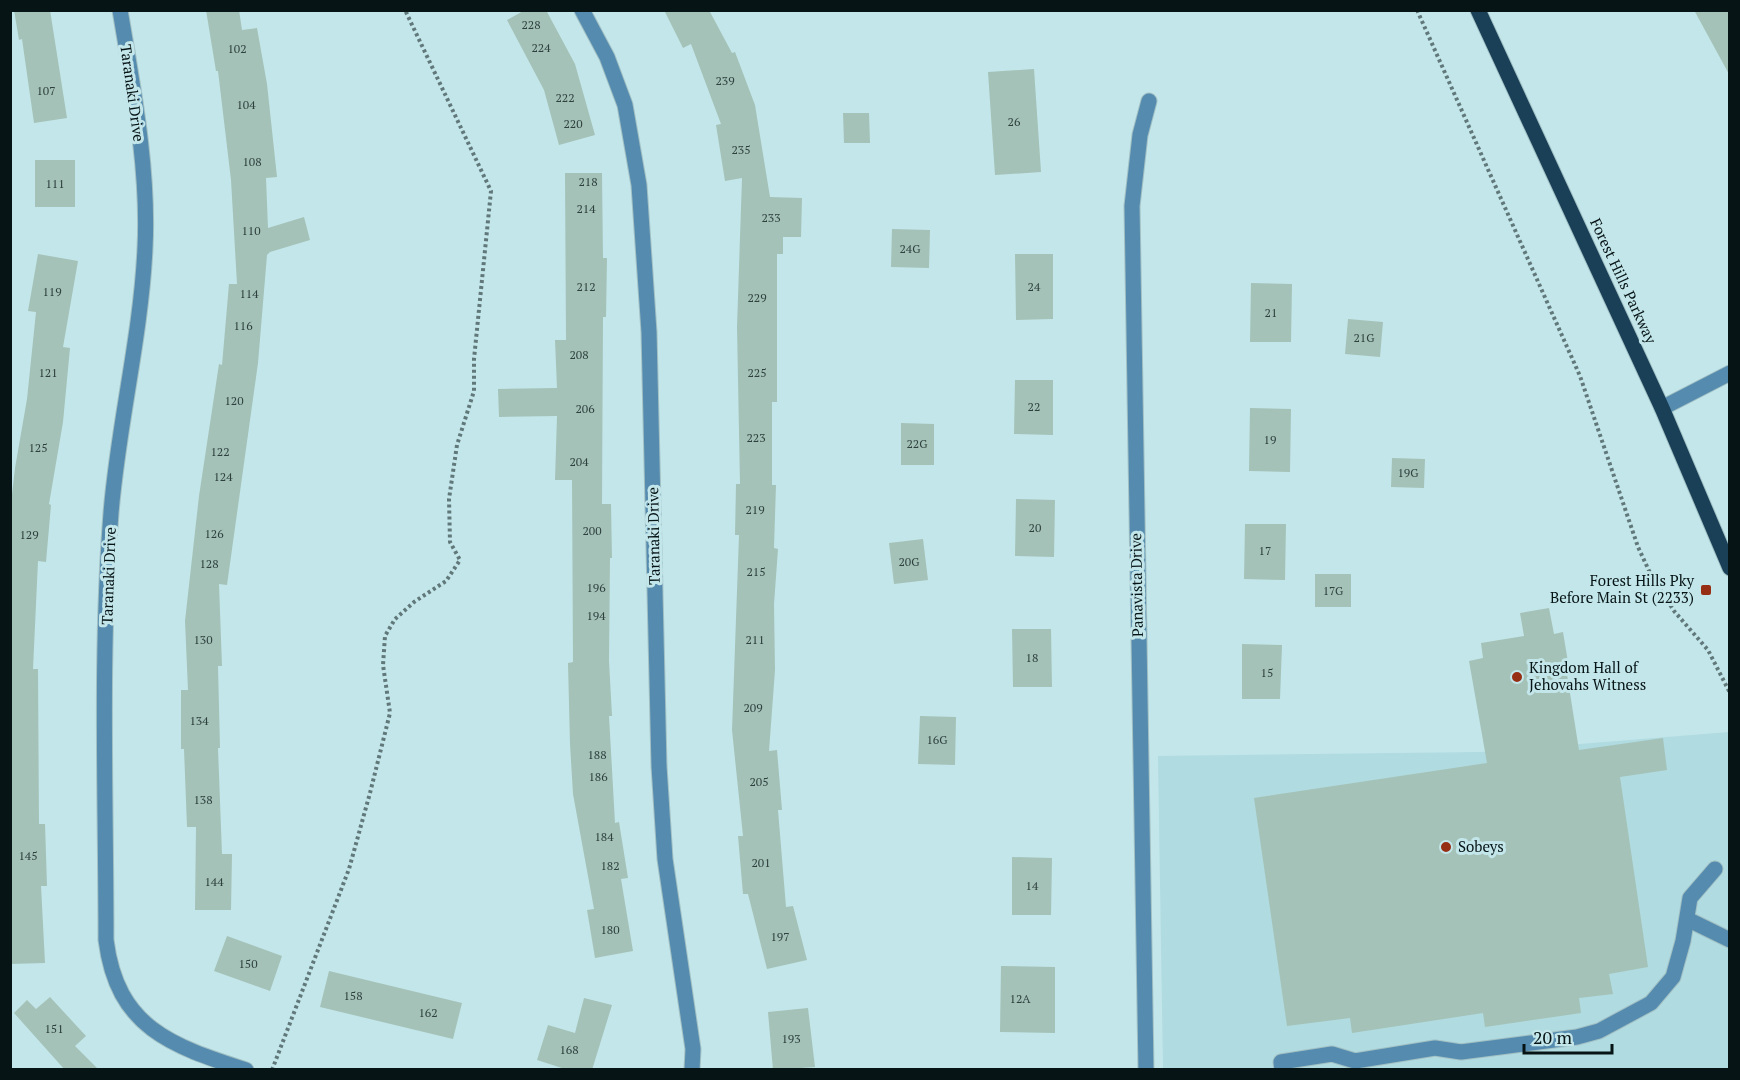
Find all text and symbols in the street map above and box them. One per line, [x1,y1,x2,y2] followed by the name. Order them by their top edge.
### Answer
[521,17,541,32] house number: 228
[531,40,551,55] house number: 224
[227,41,247,56] house number: 102
[116,43,150,143] street label: Taranaki Drive
[715,73,735,88] house number: 239
[36,83,56,98] house number: 107
[555,90,575,105] house number: 222
[236,97,256,112] house number: 104
[1008,114,1021,129] house number: 26
[563,116,583,131] house number: 220
[731,142,751,157] house number: 235
[242,154,262,169] house number: 108
[578,174,598,189] house number: 218
[45,176,65,191] house number: 111
[576,201,596,216] house number: 214
[761,210,781,225] house number: 233
[1586,215,1662,347] street label: Forest Hills Parkway
[241,223,261,238] house number: 110
[899,241,921,256] house number: 24G
[576,279,596,294] house number: 212
[1028,279,1041,294] house number: 24
[42,284,62,299] house number: 119
[239,286,259,301] house number: 114
[747,290,767,305] house number: 229
[1265,305,1277,320] house number: 21
[233,318,253,333] house number: 116
[1353,330,1375,345] house number: 21G
[569,347,589,362] house number: 208
[38,365,58,380] house number: 121
[747,365,767,380] house number: 225
[224,393,244,408] house number: 120
[1028,399,1040,414] house number: 22
[575,401,595,416] house number: 206
[746,430,766,445] house number: 223
[1264,432,1276,447] house number: 19
[906,436,928,451] house number: 22G
[28,440,48,455] house number: 125
[210,444,230,459] house number: 122
[569,454,589,469] house number: 204
[1397,465,1419,480] house number: 19G
[213,469,233,484] house number: 124
[642,487,664,585] street label: Taranaki Drive
[745,502,765,517] house number: 219
[1029,520,1041,535] house number: 20
[582,523,602,538] house number: 200
[204,526,224,541] house number: 126
[19,527,39,542] house number: 129
[96,527,120,625] street label: Taranaki Drive
[1125,533,1147,637] street label: Panavista Drive
[1259,543,1271,558] house number: 17
[898,554,920,569] house number: 20G
[199,556,219,571] house number: 128
[746,564,766,579] house number: 215
[1550,570,1694,607] place label: Forest Hills Pky Before Main St (2233)
[586,580,606,595] house number: 196
[1323,583,1344,598] house number: 17G
[1699,583,1713,597] marker: Forest Hills Pky Before Main St (2233)
[586,608,606,623] house number: 194
[193,632,213,647] house number: 130
[745,632,765,647] house number: 211
[1026,650,1038,665] house number: 18
[1529,657,1646,694] place label: Kingdom Hall of Jehovahs Witness
[1261,665,1273,680] house number: 15
[1510,670,1524,684] marker: Kingdom Hall of Jehovahs Witness
[743,700,763,715] house number: 209
[189,713,209,728] house number: 134
[926,732,948,747] house number: 16G
[587,747,607,762] house number: 188
[588,769,608,784] house number: 186
[749,774,769,789] house number: 205
[193,792,213,807] house number: 138
[594,829,614,844] house number: 184
[1458,836,1504,856] place label: Sobeys
[1439,840,1453,854] marker: Sobeys
[18,848,38,863] house number: 145
[751,855,771,870] house number: 201
[600,858,620,873] house number: 182
[204,874,224,889] house number: 144
[1026,878,1039,893] house number: 14
[600,922,620,937] house number: 180
[770,929,790,944] house number: 197
[238,956,258,971] house number: 150
[343,988,363,1003] house number: 158
[1010,991,1031,1006] house number: 12A
[418,1005,438,1020] house number: 162
[1524,1017,1612,1055] scale bar
[44,1021,64,1036] house number: 151
[1533,1025,1573,1049] text: 20 m
[781,1031,801,1046] house number: 193
[559,1042,579,1057] house number: 168

